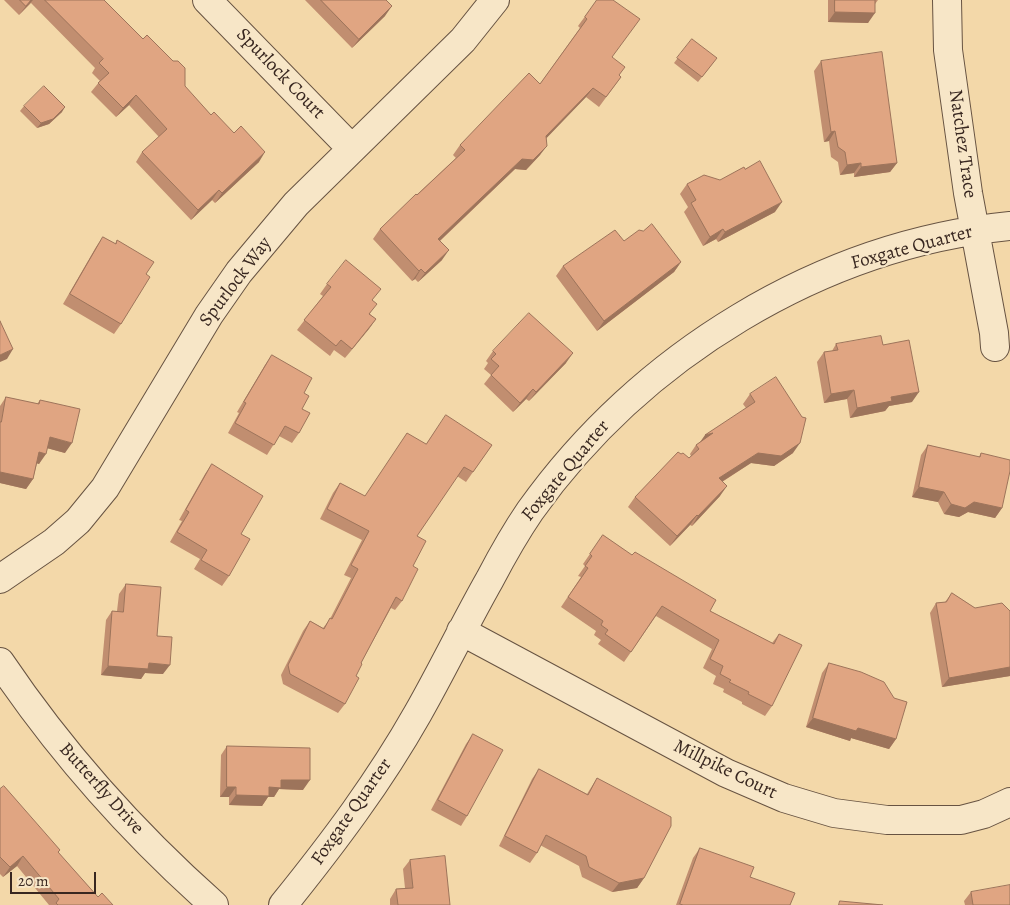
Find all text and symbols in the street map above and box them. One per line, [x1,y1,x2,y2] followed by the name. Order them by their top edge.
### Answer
[231,24,329,124] street label: Spurlock Court
[943,88,981,200] street label: Natchez Trace
[849,221,975,275] street label: Foxgate Quarter
[195,233,277,331] street label: Spurlock Way
[517,416,615,526] street label: Foxgate Quarter
[670,735,780,805] street label: Millpike Court
[54,738,148,840] street label: Butterfly Drive
[307,754,397,870] street label: Foxgate Quarter
[12,862,99,894] scale bar
[18,871,49,891] text: 20 m

